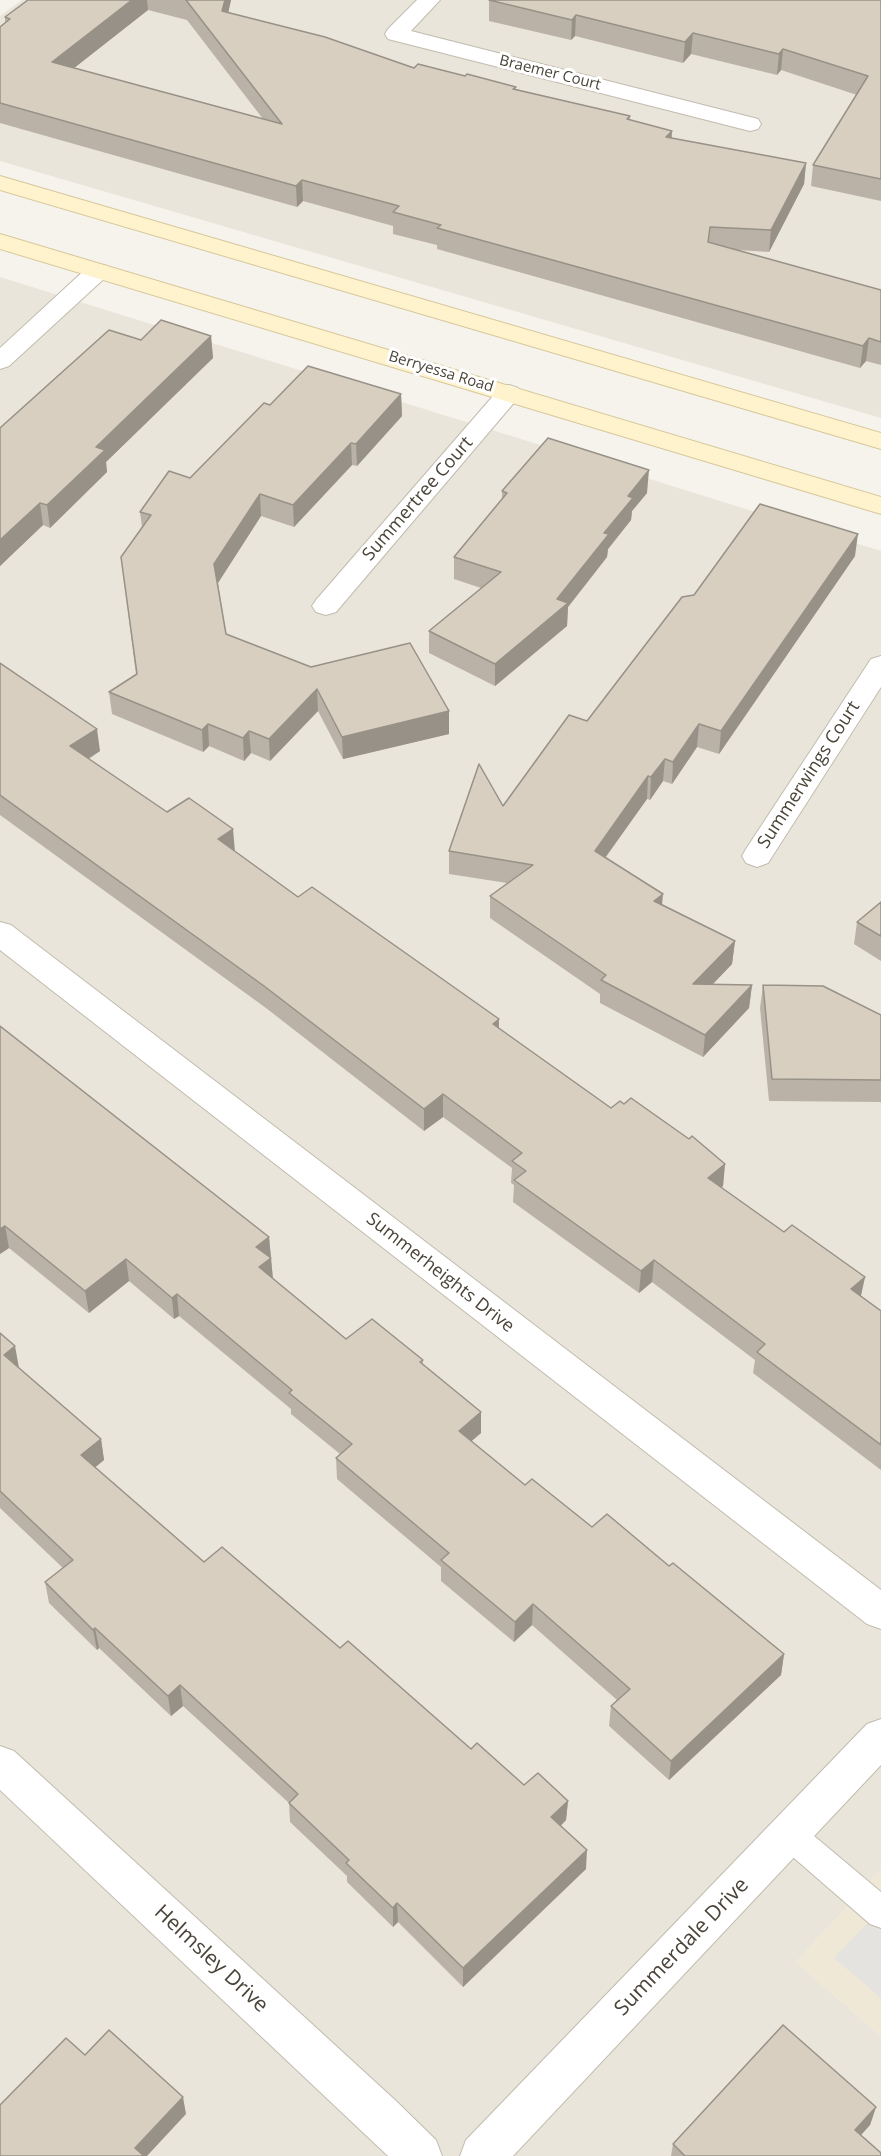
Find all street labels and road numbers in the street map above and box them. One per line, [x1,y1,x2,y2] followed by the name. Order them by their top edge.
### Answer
[497,52,603,94] street label: Braemer Court
[386,348,496,396] street label: Berryessa Road
[358,433,478,565] street label: Summertree Court
[753,697,865,853] street label: Summerwings Court
[362,1208,518,1338] street label: Summerheights Drive
[610,1873,754,2021] street label: Summerdale Drive
[149,1900,273,2018] street label: Helmsley Drive

